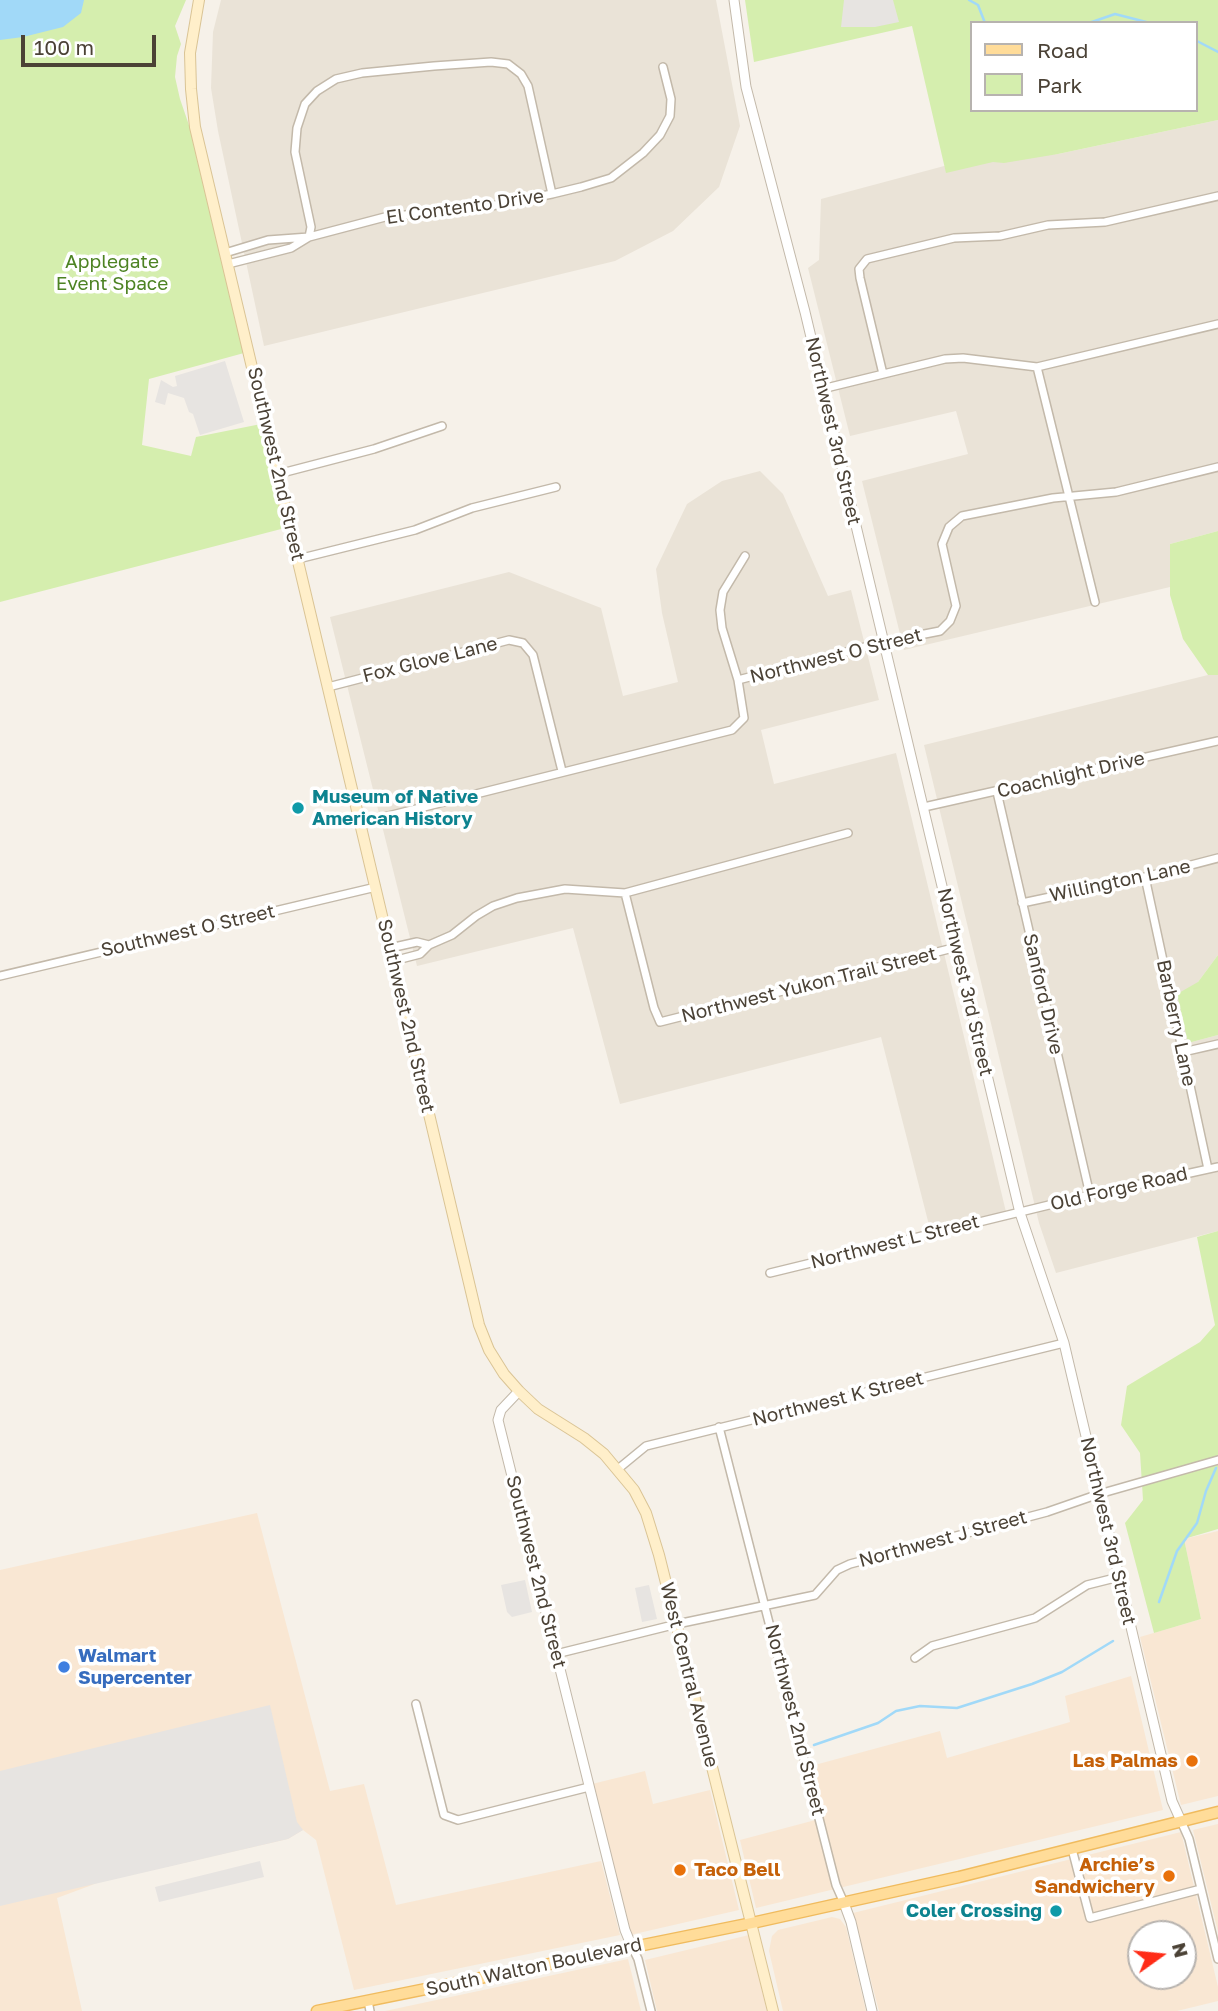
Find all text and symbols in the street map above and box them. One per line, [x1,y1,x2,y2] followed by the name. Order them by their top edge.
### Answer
[24,21,159,65] scale bar
[970,21,1197,112] legend
[34,34,94,60] text: 100 m
[1037,37,1088,63] text: Road
[1037,72,1082,98] text: Park
[385,185,545,229] street label: El Contento Drive
[56,251,168,295] park label: Applegate Event Space
[800,335,866,527] street label: Northwest 3rd Street
[243,365,309,563] street label: Southwest 2nd Street
[748,624,924,688] street label: Northwest O Street
[360,632,500,688] street label: Fox Glove Lane
[995,747,1147,803] street label: Coachlight Drive
[312,786,478,830] place label: Museum of Native American History
[290,800,306,816] marker: Museum of Native American History
[1047,855,1193,907] street label: Willington Lane
[932,886,998,1078] street label: Northwest 3rd Street
[99,900,277,962] street label: Southwest O Street
[373,917,439,1115] street label: Southwest 2nd Street
[1018,931,1068,1057] street label: Sanford Drive
[679,942,939,1028] street label: Northwest Yukon Trail Street
[1151,958,1201,1088] street label: Barberry Lane
[1048,1162,1190,1216] street label: Old Forge Road
[808,1210,982,1274] street label: Northwest L Street
[750,1367,926,1431] street label: Northwest K Street
[1075,1435,1141,1627] street label: Northwest 3rd Street
[501,1473,571,1671] street label: Southwest 2nd Street
[857,1506,1029,1572] street label: Northwest J Street
[655,1580,723,1770] street label: West Central Avenue
[760,1622,830,1818] street label: Northwest 2nd Street
[78,1645,192,1689] place label: Walmart Supercenter
[56,1659,72,1675] marker: Walmart Supercenter
[1072,1750,1178,1772] place label: Las Palmas
[1184,1753,1200,1769] marker: Las Palmas
[1034,1854,1155,1898] place label: Archie’s Sandwichery
[694,1859,780,1881] place label: Taco Bell
[672,1862,688,1878] marker: Taco Bell
[1161,1868,1177,1884] marker: Archie’s Sandwichery
[906,1900,1042,1922] place label: Coler Crossing
[1048,1903,1064,1919] marker: Coler Crossing
[1127,1920,1197,1990] north arrow
[424,1933,644,2001] street label: South Walton Boulevard
[1168,1940,1194,1960] text: N

